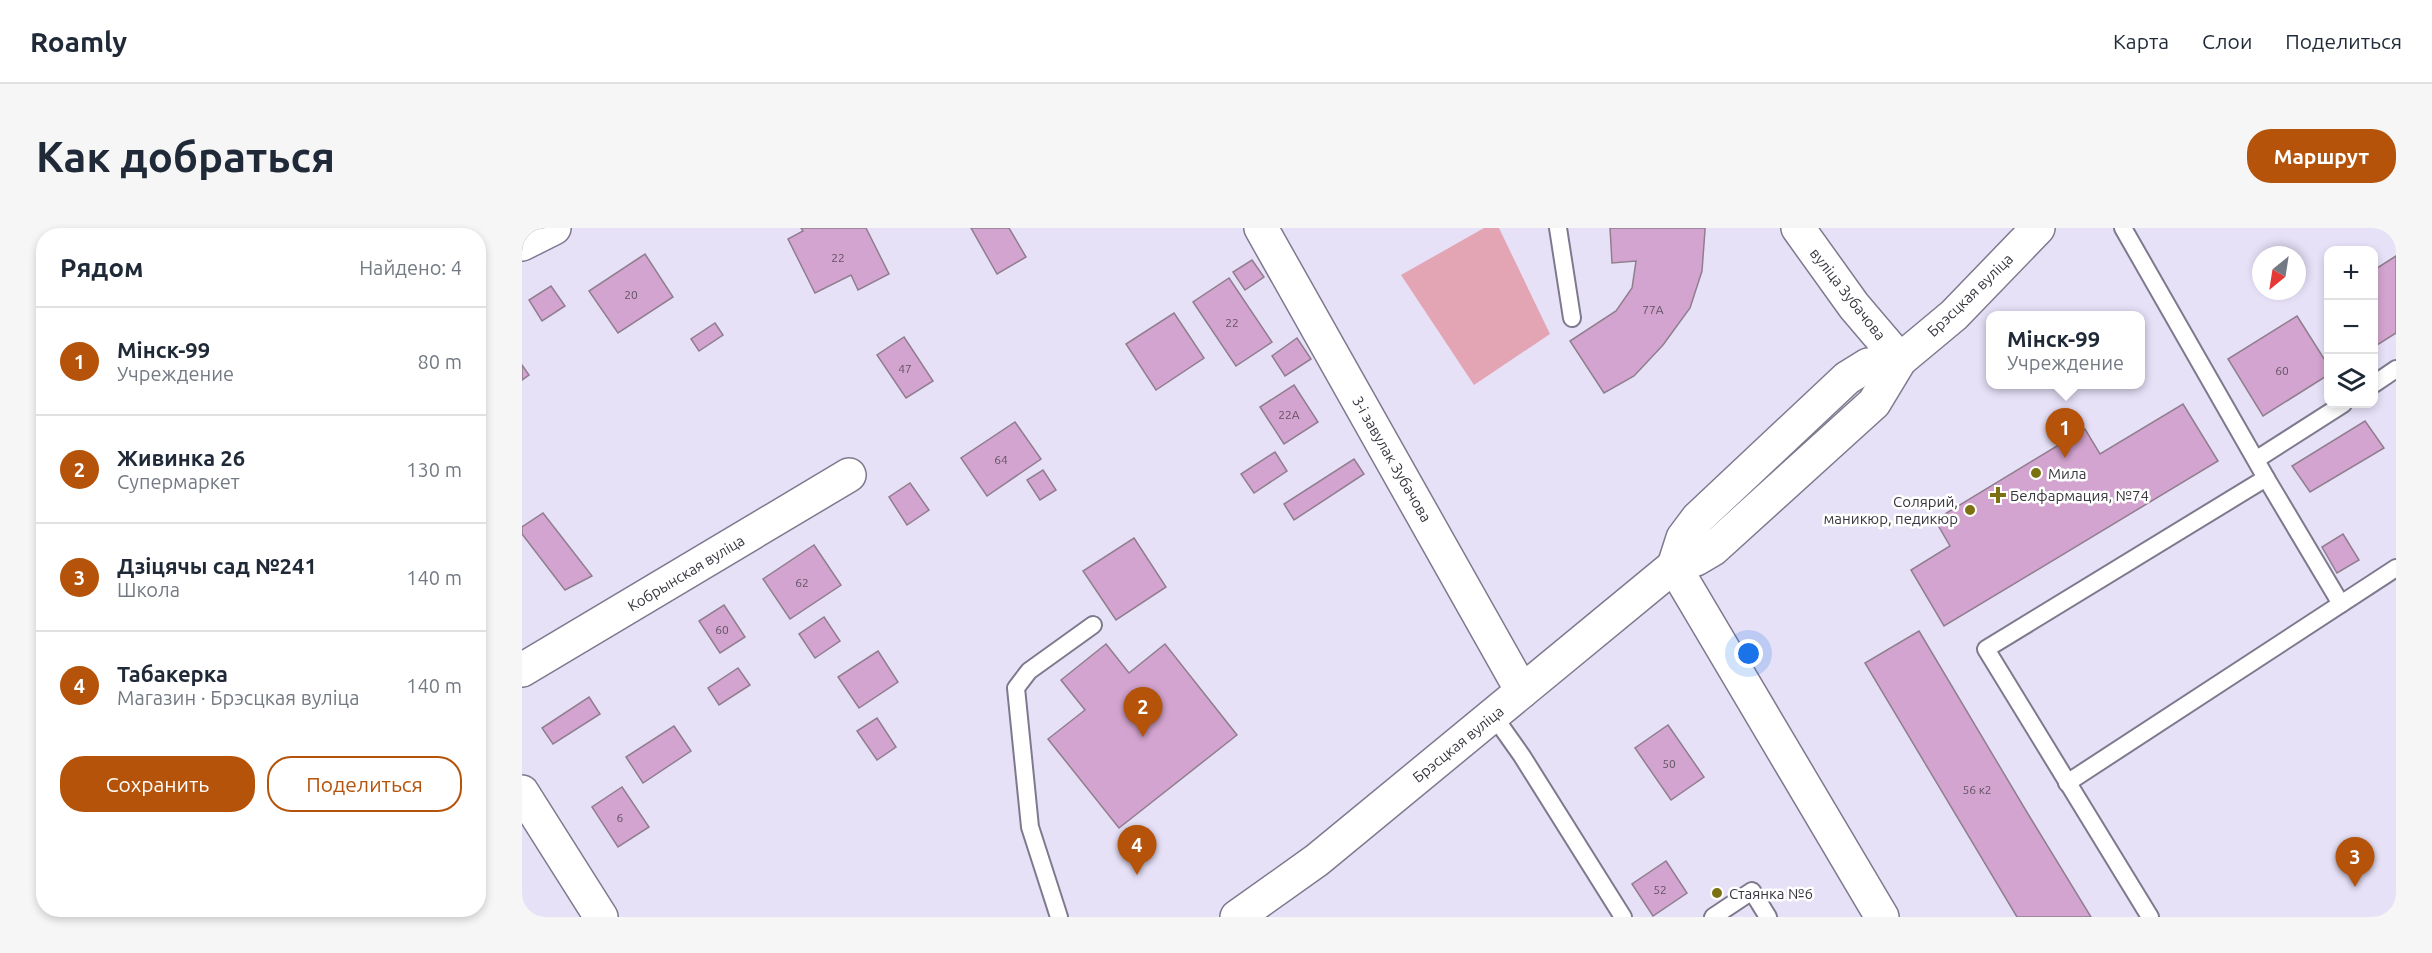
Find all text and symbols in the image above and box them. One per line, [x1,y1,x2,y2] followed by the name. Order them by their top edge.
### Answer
[30,26,127,57] text: Roamly
[2113,29,2169,53] text: Карта
[2202,29,2252,53] text: Слои
[2285,29,2402,53] text: Поделиться
[2247,129,2396,183] button: Маршрут
[36,133,335,180] text: Как добраться
[1807,245,1889,343] street label: вуліца Зубачова
[2252,246,2306,300] north arrow
[2324,246,2378,408] map controls
[2324,246,2378,300] button: +
[1924,250,2016,340] street label: Брэсцкая вуліца
[831,251,845,264] house number: 22
[60,253,144,282] text: Рядом
[359,256,462,279] text: Найдено: 4
[624,288,638,301] house number: 20
[2324,300,2378,354] button: −
[1642,303,1664,316] house number: 77А
[1986,311,2145,389] popup
[1225,316,1239,329] house number: 22
[2007,326,2100,351] text: Мінск-99
[117,337,210,362] text: Мінск-99
[74,350,85,373] text: 1
[418,350,462,373] text: 80 m
[2007,351,2124,374] text: Учреждение
[2324,354,2378,408] button: layers
[117,362,234,385] text: Учреждение
[898,362,912,375] house number: 47
[2275,364,2289,377] house number: 60
[1349,393,1435,525] street label: 3-і завулак Зубачова
[1278,408,1300,421] house number: 22А
[2046,408,2084,458] pin: 1
[117,445,245,470] text: Живинка 26
[994,453,1008,466] house number: 64
[74,458,85,481] text: 2
[406,458,462,481] text: 130 m
[2048,465,2086,482] place label: Мила
[2029,466,2043,480] marker: Мила
[117,470,240,493] text: Супермаркет
[2010,487,2149,504] place label: Белфармация, №74
[1991,488,2005,502] marker: Белфармация, №74
[1823,493,1958,527] place label: Солярий, маникюр, педикюр
[1963,503,1977,517] marker: Солярий, маникюр, педикюр
[625,531,747,615] street label: Кобрынская вуліца
[117,553,317,578] text: Дзіцячы сад №241
[74,566,85,589] text: 3
[406,566,462,589] text: 140 m
[795,576,809,589] house number: 62
[117,578,180,601] text: Школа
[715,623,729,636] house number: 60
[1734,639,1763,668] your location
[117,661,228,686] text: Табакерка
[74,674,85,697] text: 4
[406,674,462,697] text: 140 m
[117,686,359,709] text: Магазин · Брэсцкая вуліца
[1124,688,1162,737] pin: 2
[1409,702,1507,786] street label: Брэсцкая вуліца
[60,756,255,812] button: Сохранить
[267,756,462,812] button: Поделиться
[1662,757,1676,770] house number: 50
[1962,783,1992,796] house number: 56 к2
[617,811,624,824] house number: 6
[1118,826,1156,875] pin: 4
[2336,838,2374,887] pin: 3
[1653,883,1667,896] house number: 52
[1729,885,1813,902] place label: Стаянка №6
[1710,886,1724,900] marker: Стаянка №6

